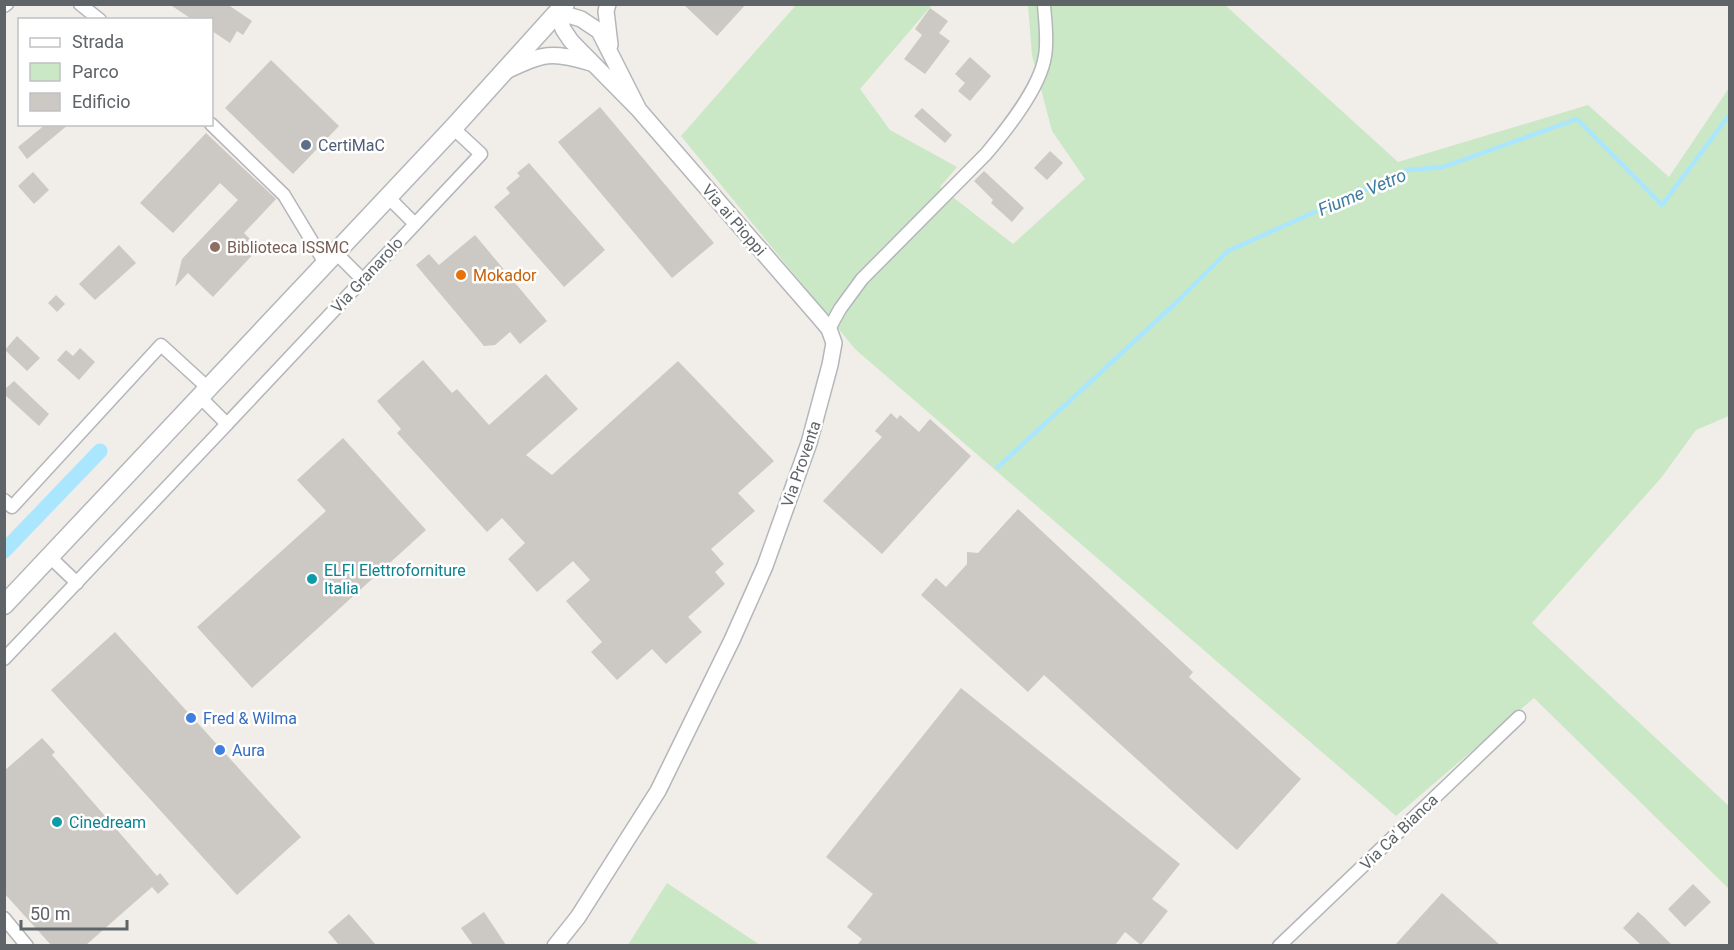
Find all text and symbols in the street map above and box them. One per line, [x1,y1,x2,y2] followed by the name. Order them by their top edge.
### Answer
[18,18,213,126] legend
[72,31,124,52] text: Strada
[72,61,119,82] text: Parco
[72,91,131,112] text: Edificio
[318,136,385,155] place label: CertiMaC
[299,138,313,152] marker: CertiMaC
[1315,164,1409,220] water label: Fiume Vetro
[698,180,770,260] street label: Via ai Pioppi
[327,233,407,317] street label: Via Granarolo
[227,238,349,257] place label: Biblioteca ISSMC
[208,240,222,254] marker: Biblioteca ISSMC
[473,266,537,285] place label: Mokador
[454,268,468,282] marker: Mokador
[777,418,825,510] street label: Via Proventa
[324,561,466,598] place label: ELFI Elettroforniture Italia
[305,572,319,586] marker: ELFI Elettroforniture Italia
[203,709,297,728] place label: Fred & Wilma
[184,711,198,725] marker: Fred & Wilma
[232,741,265,760] place label: Aura
[213,743,227,757] marker: Aura
[1356,790,1442,874] street label: Via Ca' Bianca
[69,813,146,832] place label: Cinedream
[50,815,64,829] marker: Cinedream
[21,893,128,931] scale bar
[30,903,70,924] text: 50 m

